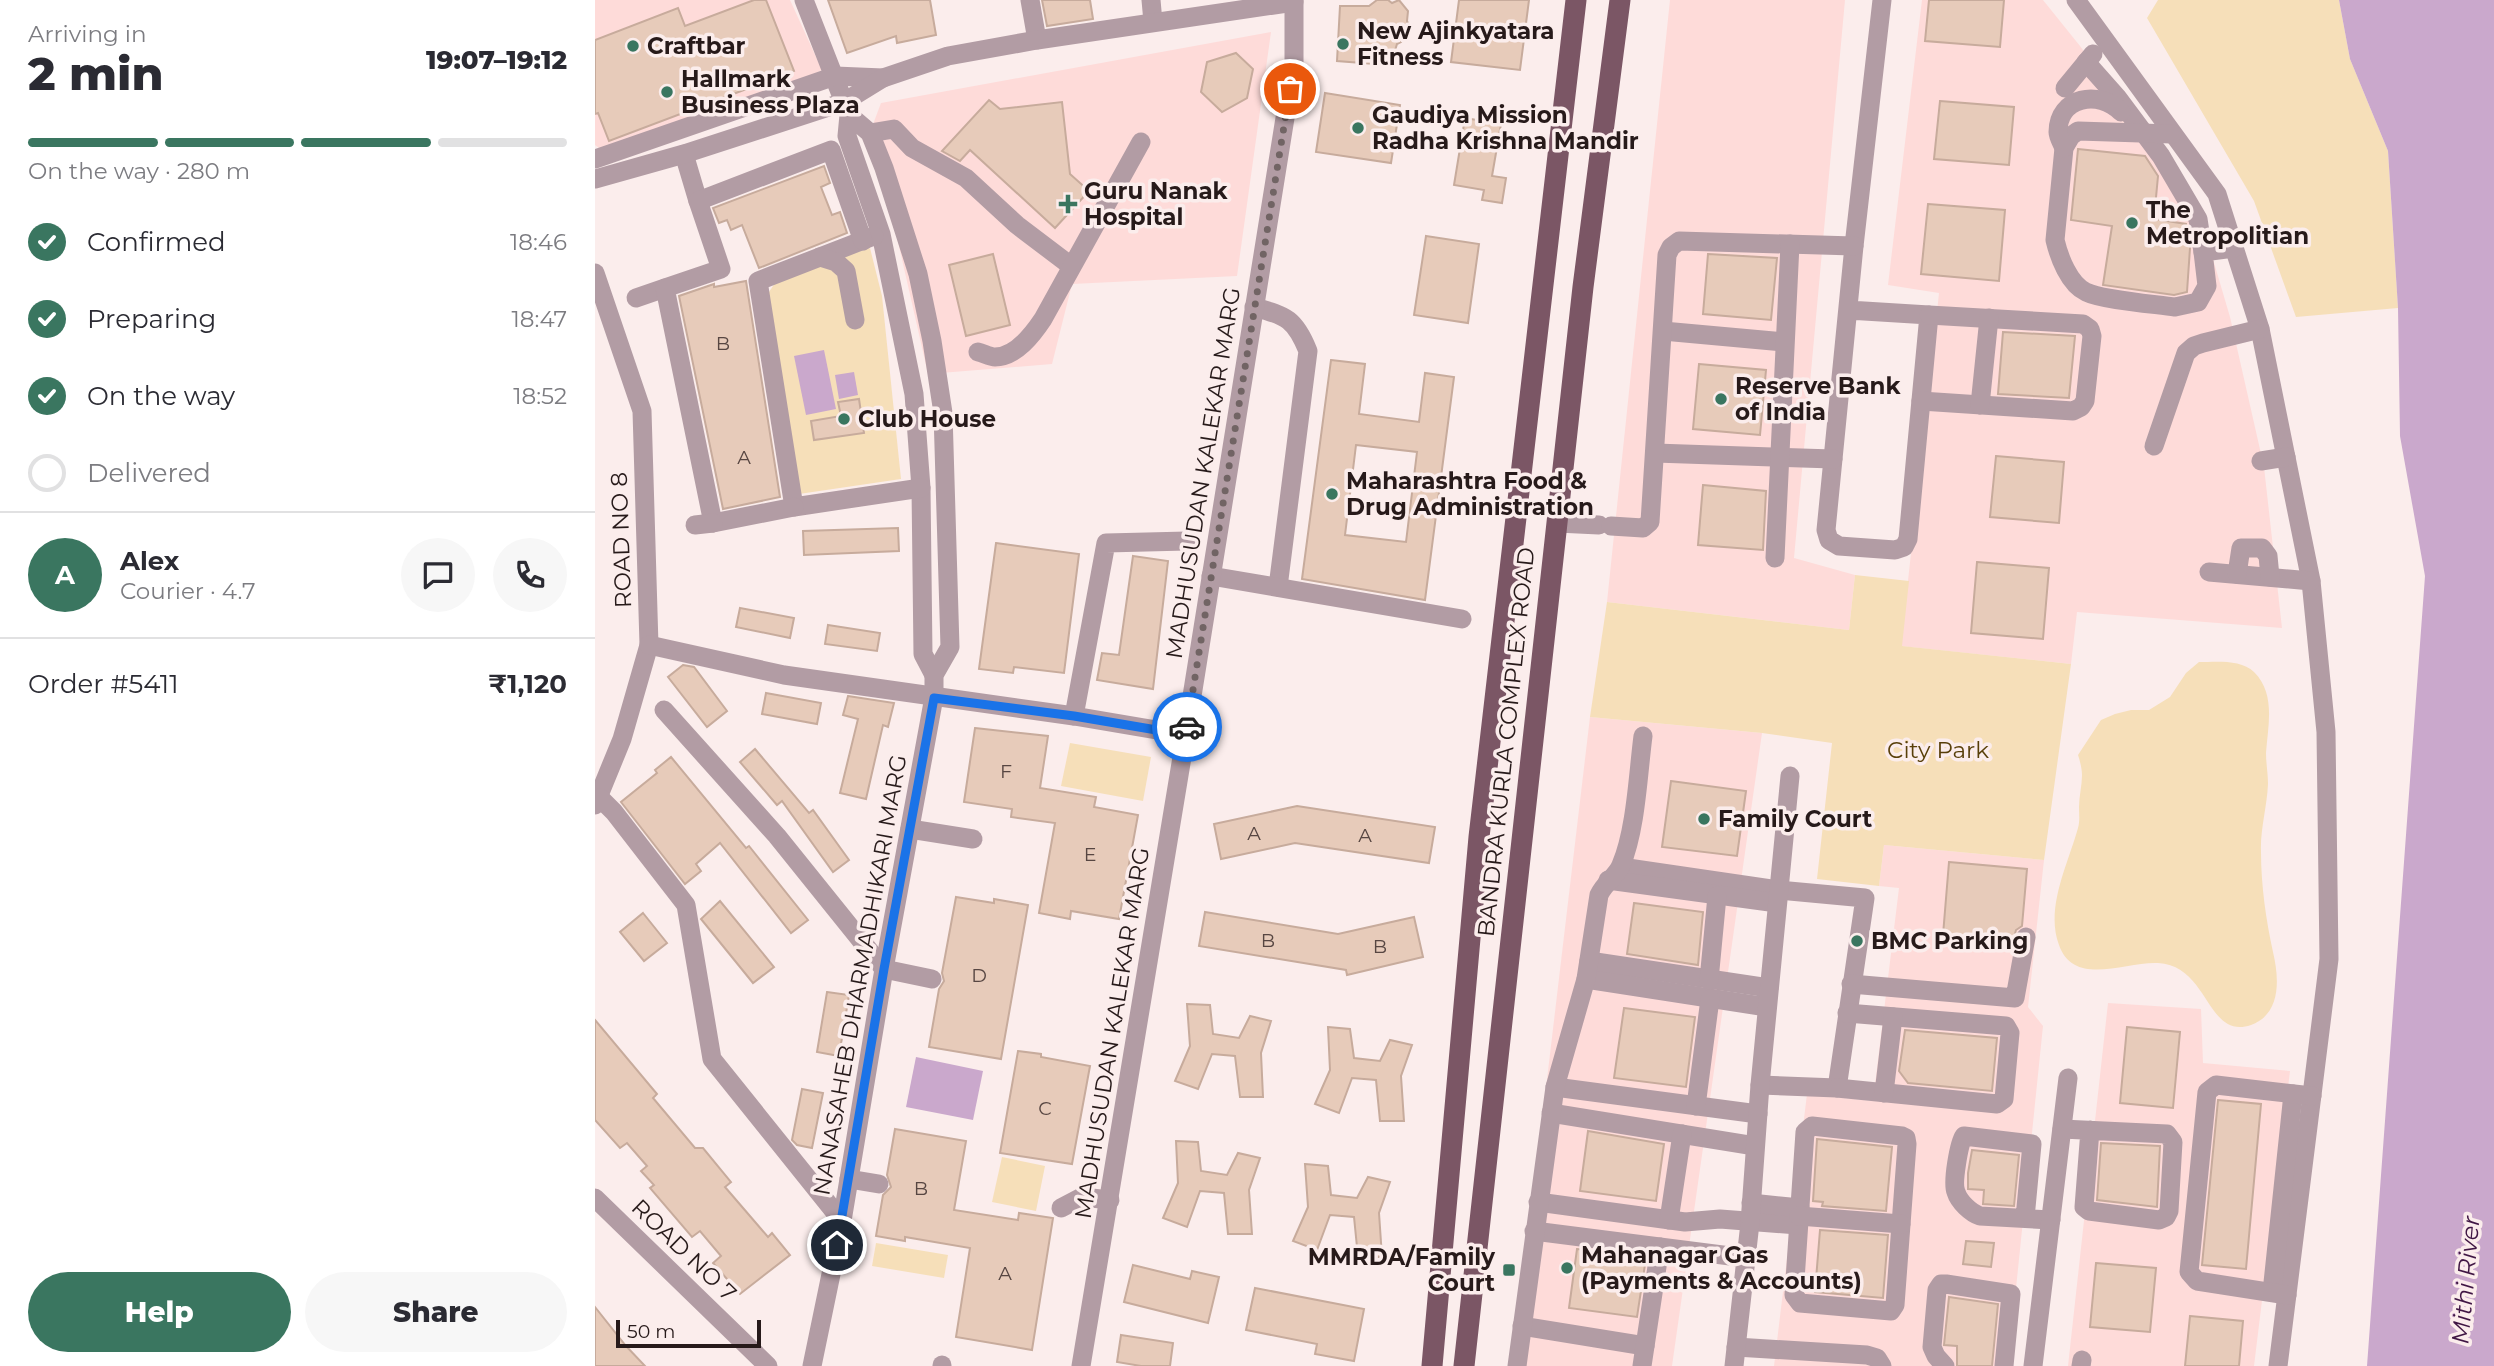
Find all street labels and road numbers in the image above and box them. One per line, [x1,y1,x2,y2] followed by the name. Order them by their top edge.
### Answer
[1160,285,1246,661] street label: MADHUSUDAN KALEKAR MARG
[605,472,637,608] street label: ROAD NO 8
[1472,546,1540,938] street label: BANDRA KURLA COMPLEX ROAD
[807,752,913,1198] street label: NANASAHEB DHARMADHIKARI MARG
[1069,845,1155,1221] street label: MADHUSUDAN KALEKAR MARG
[626,1193,742,1307] street label: ROAD NO 7

